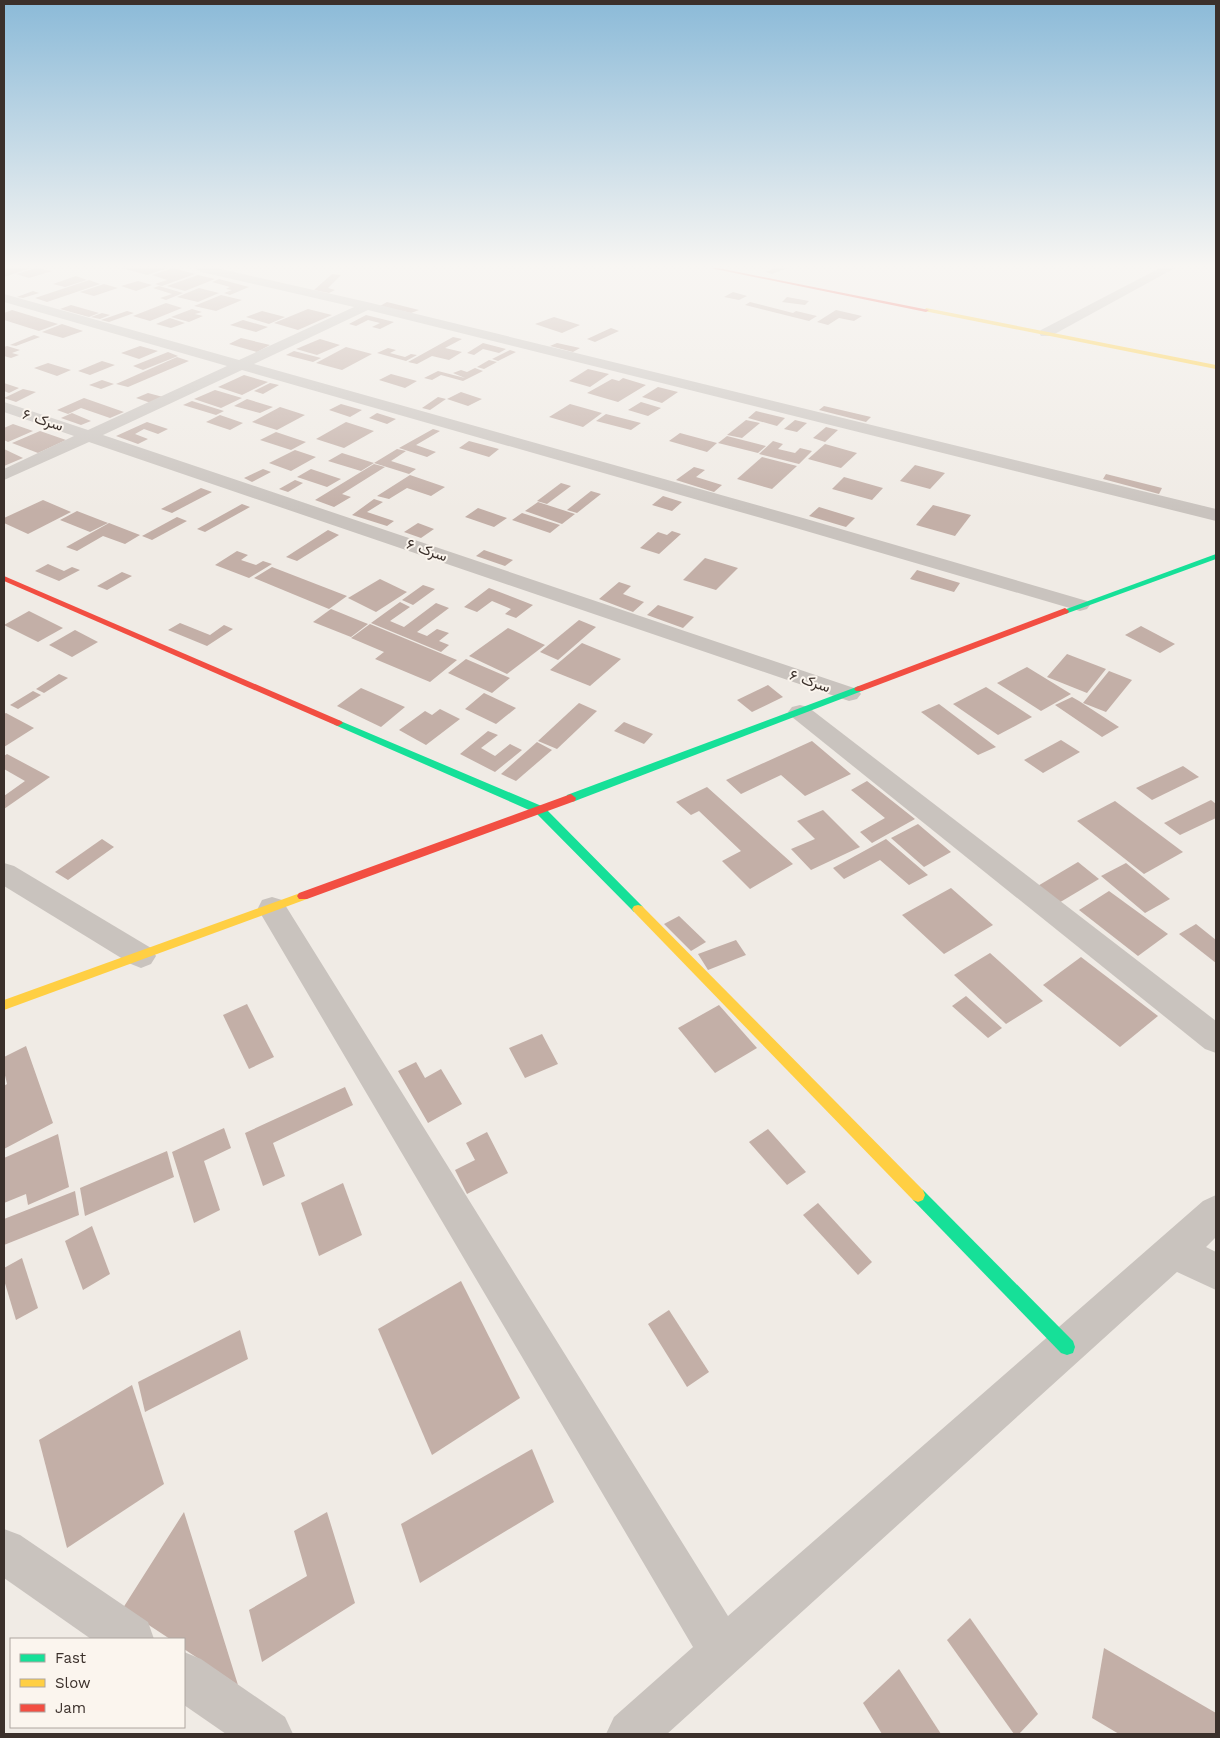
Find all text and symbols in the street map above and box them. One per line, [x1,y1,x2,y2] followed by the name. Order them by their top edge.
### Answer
[20,405,66,435] street label: سرک ۶
[404,535,450,565] street label: سرک ۶
[787,666,833,696] street label: سرک ۶
[10,1638,185,1728] legend
[55,1649,87,1667] text: Fast
[55,1674,91,1692] text: Slow
[55,1699,86,1717] text: Jam

